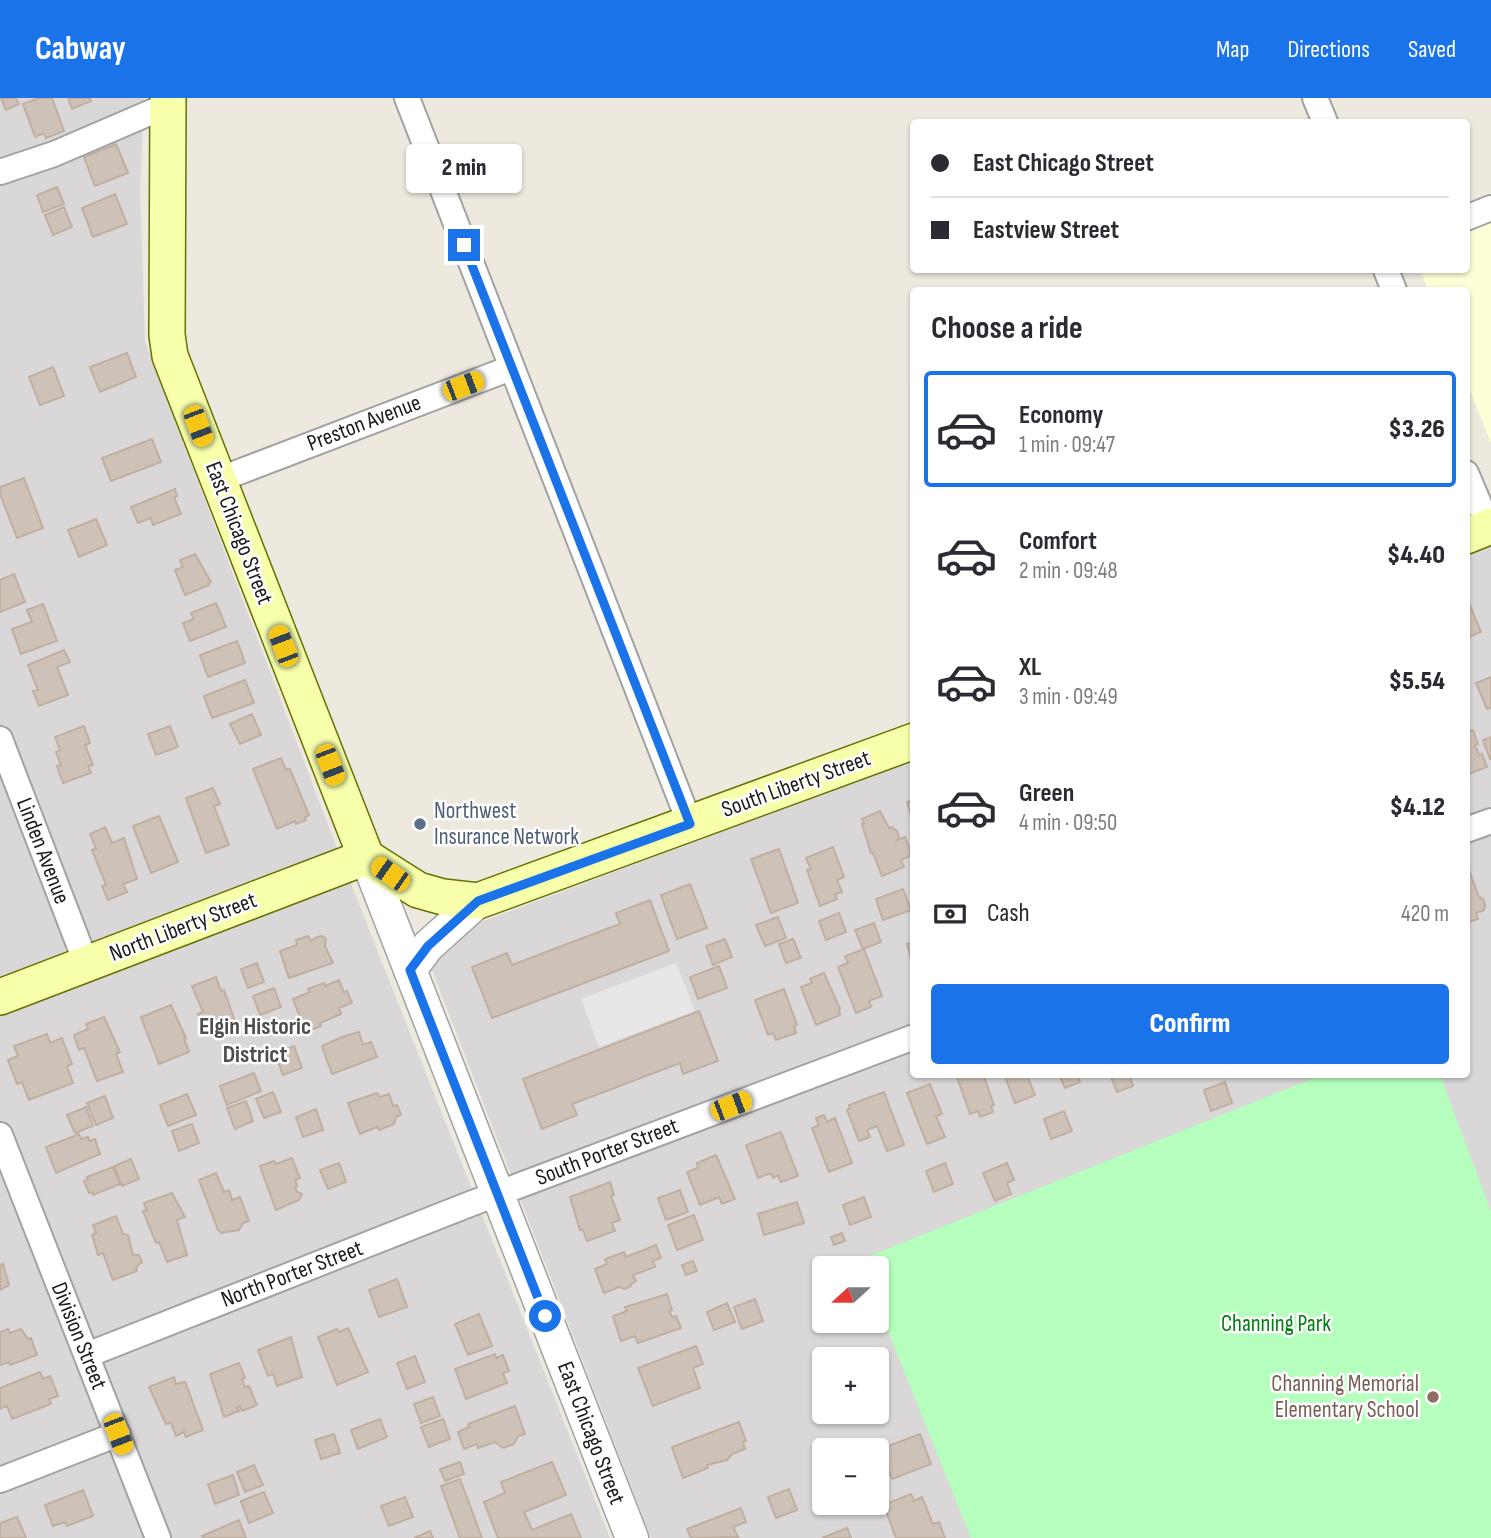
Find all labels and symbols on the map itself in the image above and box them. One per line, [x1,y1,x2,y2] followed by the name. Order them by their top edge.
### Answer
[406,144,522,192] callout: 2 min
[448,229,480,261] route end
[440,369,487,403] car
[303,389,425,457] street label: Preston Avenue
[181,403,216,449] car
[199,458,279,608] street label: East Chicago Street
[266,623,301,669] car
[313,742,348,788] car
[718,744,874,824] street label: South Liberty Street
[10,794,76,908] street label: Linden Avenue
[434,797,579,851] place label: Northwest Insurance Network
[412,816,428,832] marker: Northwest Insurance Network
[367,853,414,895] car
[106,886,260,968] street label: North Liberty Street
[199,1012,311,1069] district label: Elgin Historic District
[708,1089,755,1123] car
[532,1112,682,1192] street label: South Porter Street
[217,1234,367,1314] street label: North Porter Street
[812,1256,889,1334] north arrow
[45,1278,113,1394] street label: Division Street
[529,1300,561,1332] route start
[1221,1310,1331,1338] park label: Channing Park
[551,1358,631,1508] street label: East Chicago Street
[1271,1370,1419,1424] place label: Channing Memorial Elementary School
[1425,1389,1441,1405] marker: Channing Memorial Elementary School
[101,1411,136,1457] car

